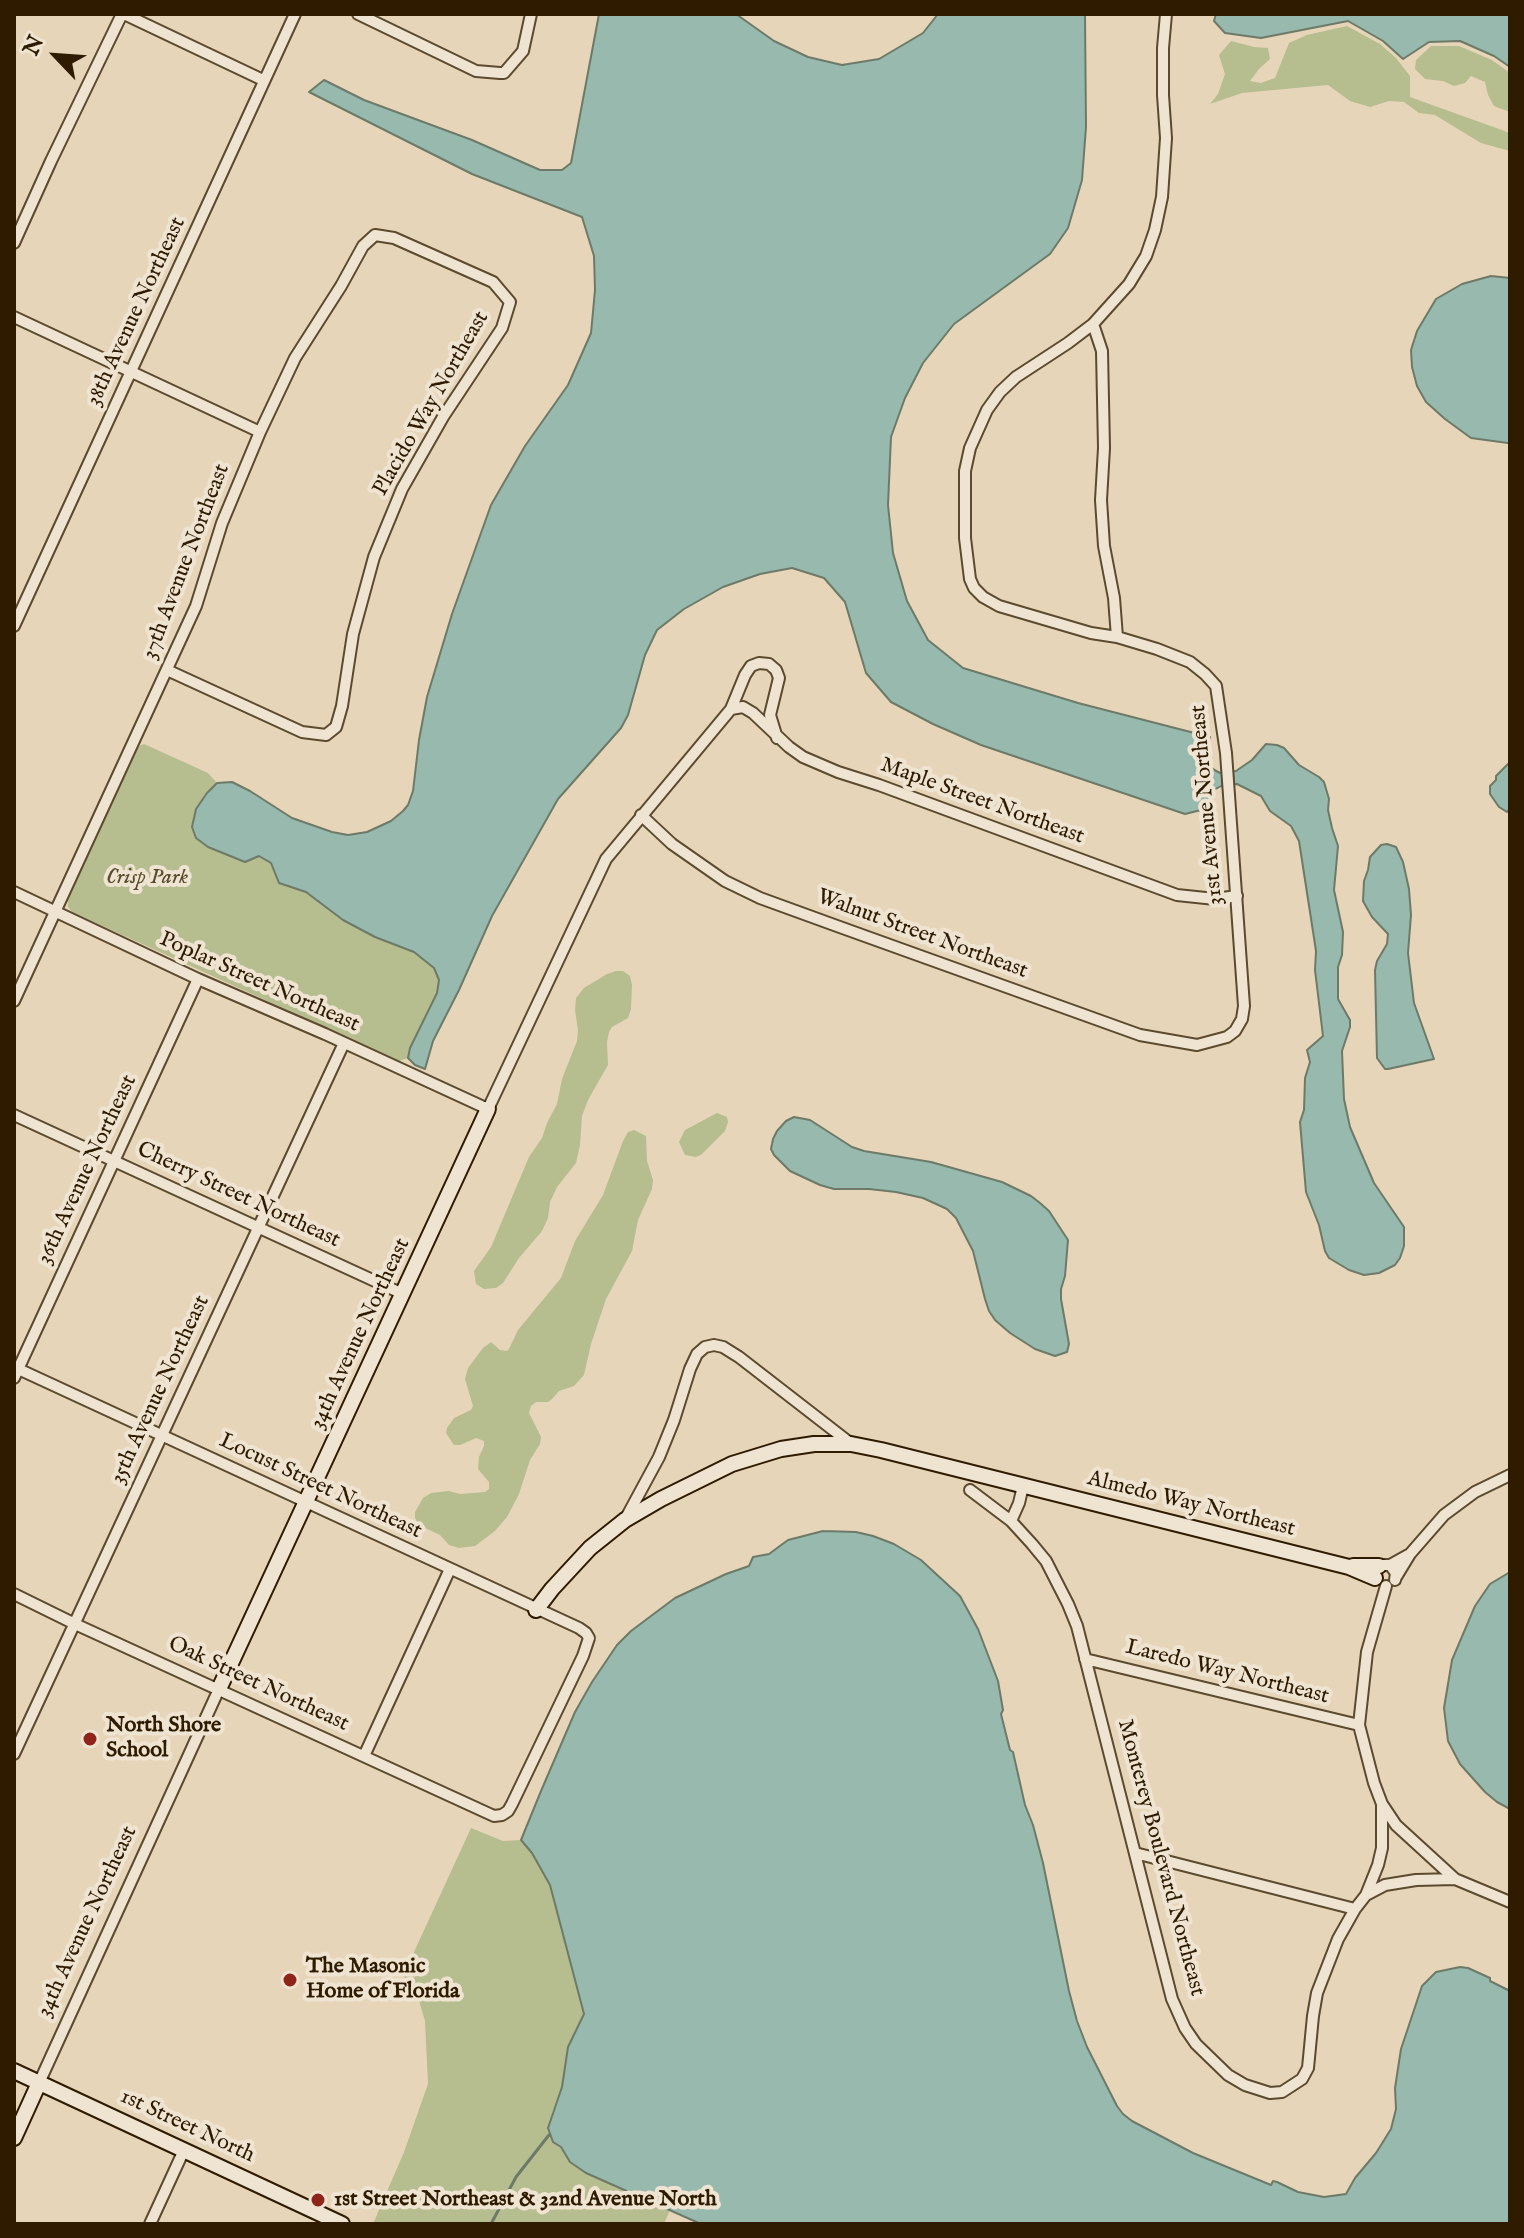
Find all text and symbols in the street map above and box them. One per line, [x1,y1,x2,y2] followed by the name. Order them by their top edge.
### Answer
[16,16,96,96] north arrow
[18,31,51,60] text: N
[82,213,192,411] street label: 38th Avenue Northeast
[368,307,496,501] street label: Placido Way Northeast
[138,461,236,663] street label: 37th Avenue Northeast
[1186,704,1230,906] street label: 31st Avenue Northeast
[877,753,1087,851] street label: Maple Street Northeast
[106,865,188,891] park label: Crisp Park
[813,885,1031,985] street label: Walnut Street Northeast
[155,927,363,1039] street label: Poplar Street Northeast
[33,1071,143,1269] street label: 36th Avenue Northeast
[132,1137,344,1255] street label: Cherry Street Northeast
[305,1234,417,1434] street label: 34th Avenue Northeast
[106,1292,216,1488] street label: 35th Avenue Northeast
[215,1428,425,1546] street label: Locust Street Northeast
[1084,1466,1298,1544] street label: Almedo Way Northeast
[164,1632,352,1738] street label: Oak Street Northeast
[1123,1635,1331,1711] street label: Laredo Way Northeast
[106,1713,221,1764] place label: North Shore School
[1110,1717,1210,1999] street label: Monterey Boulevard Northeast
[81,1730,99,1748] marker: North Shore School
[32,1822,144,2022] street label: 34th Avenue Northeast
[306,1954,460,2006] place label: The Masonic Home of Florida
[281,1971,299,1989] marker: The Masonic Home of Florida
[116,2084,258,2170] street label: 1st Street North
[334,2187,717,2213] place label: 1st Street Northeast & 32nd Avenue North
[309,2191,327,2209] marker: 1st Street Northeast & 32nd Avenue North

